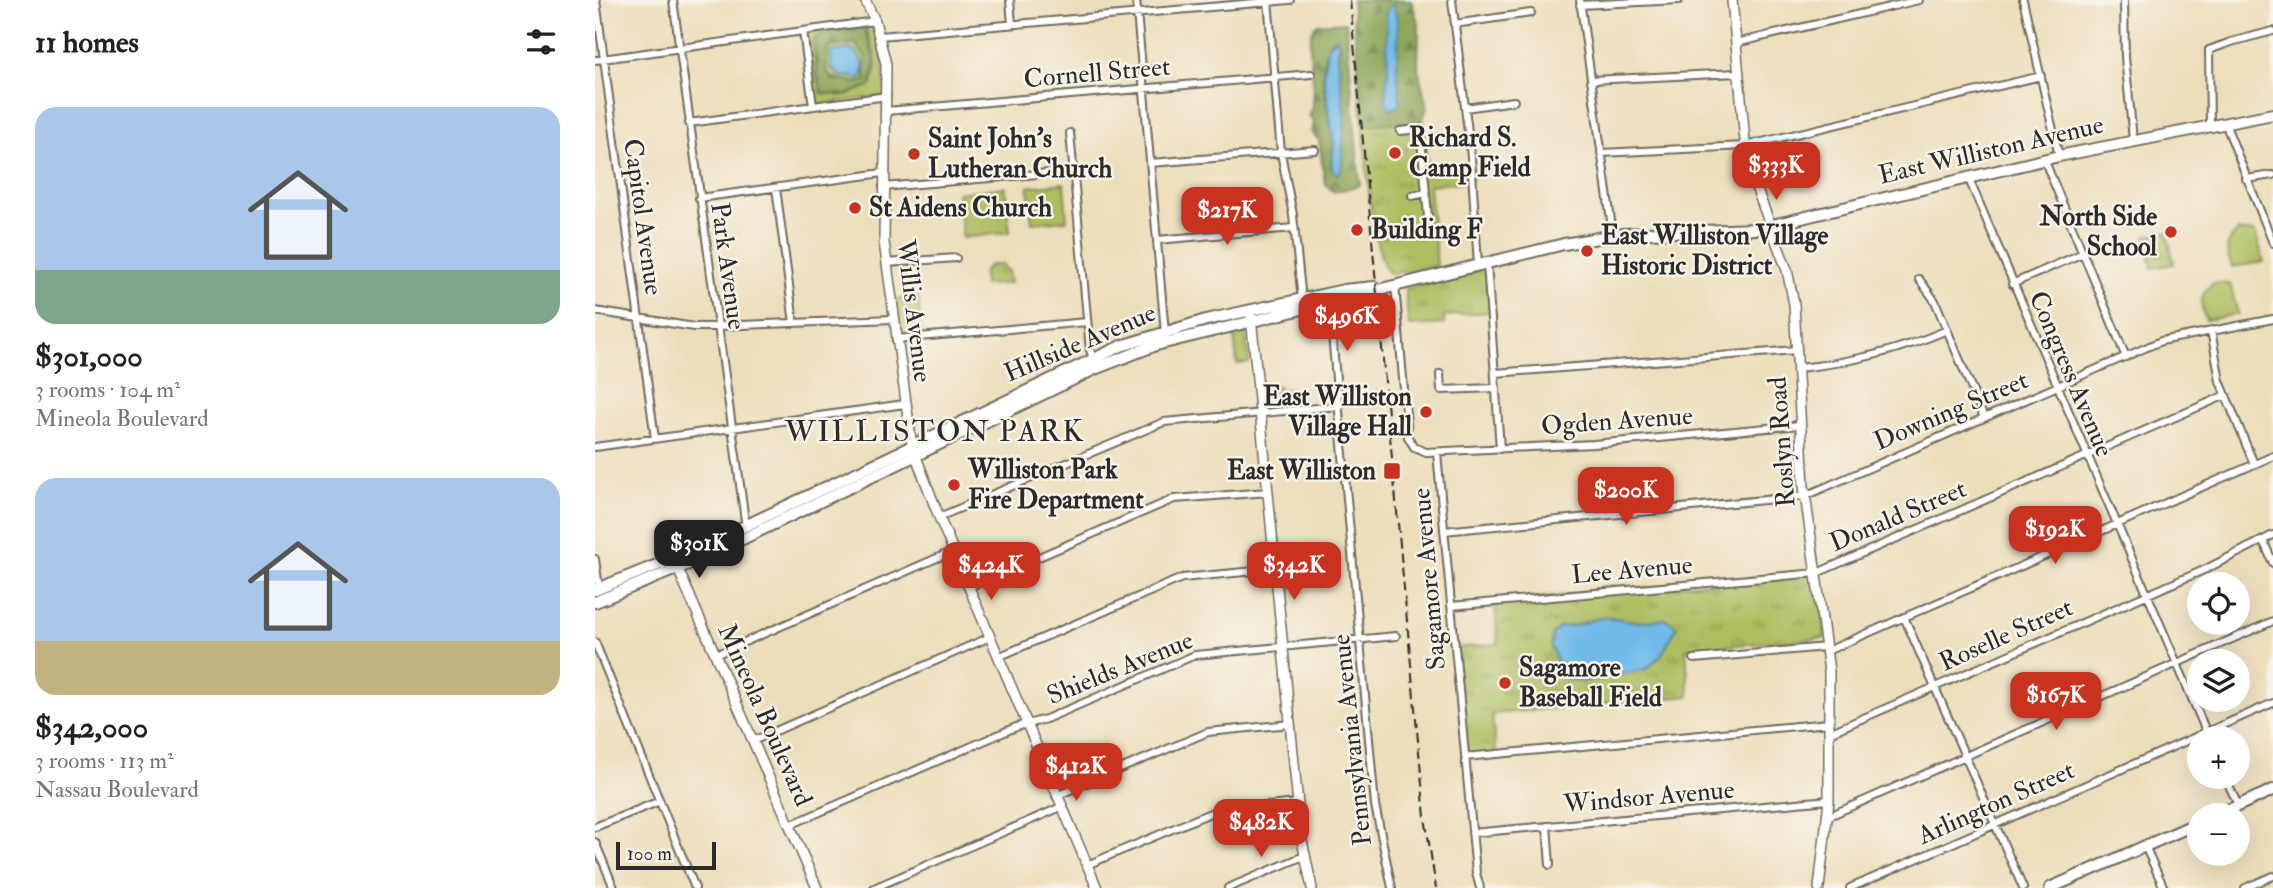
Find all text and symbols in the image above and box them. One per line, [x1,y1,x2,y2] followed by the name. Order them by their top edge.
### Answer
[522,23,560,61] icon: filters
[35,24,139,61] text: 11 homes
[1022,51,1172,95] street label: Cornell Street
[1875,109,2107,191] street label: East Williston Avenue
[1409,122,1531,185] place label: Richard S. Camp Field
[928,123,1112,185] place label: Saint John's Lutheran Church
[615,137,670,297] street label: Capitol Avenue
[1727,142,1825,202] pin: $333K
[1387,145,1403,161] marker: Richard S. Camp Field
[906,146,922,162] marker: Saint John's Lutheran Church
[1748,150,1804,179] text: $333K
[235,152,361,278] icon: home
[1178,188,1276,247] pin: $217K
[869,192,1052,224] place label: St Aidens Church
[1197,195,1257,224] text: $217K
[703,200,753,332] street label: Park Avenue
[847,200,863,216] marker: St Aidens Church
[2039,201,2157,263] place label: North Side School
[1371,214,1483,247] place label: Building F
[1601,220,1829,282] place label: East Williston Village Historic District
[1349,222,1365,238] marker: Building F
[2163,224,2179,240] marker: North Side School
[889,237,939,384] street label: Willis Avenue
[1579,243,1595,259] marker: East Williston Village Historic District
[2022,286,2120,462] street label: Congress Avenue
[1298,294,1396,353] pin: $496K
[999,297,1161,389] street label: Hillside Avenue
[1315,301,1379,330] text: $496K
[35,338,143,375] text: $301,000
[1869,364,2033,458] street label: Downing Street
[35,375,181,404] text: 3 rooms · 104 m²
[1761,375,1803,508] street label: Roslyn Road
[1263,381,1413,444] place label: East Williston Village Hall
[1540,400,1694,442] street label: Ogden Avenue
[35,404,208,433] text: Mineola Boulevard
[1418,404,1434,420] marker: East Williston Village Hall
[784,413,1085,450] district label: WILLISTON PARK
[967,454,1144,517] place label: Williston Park Fire Department
[1227,455,1377,487] place label: East Williston
[1382,461,1402,481] marker: East Williston
[1577,468,1675,527] pin: $200K
[1825,473,1971,559] street label: Donald Street
[1594,475,1658,504] text: $200K
[946,477,962,493] marker: Williston Park Fire Department
[1405,487,1453,671] street label: Sagamore Avenue
[2006,506,2104,566] pin: $192K
[2025,514,2085,543] text: $192K
[650,520,748,580] pin: $301K
[235,523,361,649] icon: home
[670,528,728,557] text: $301K
[942,542,1040,602] pin: $424K
[1245,542,1343,602] pin: $342K
[1570,549,1694,591] street label: Lee Avenue
[958,550,1024,579] text: $424K
[1263,550,1325,579] text: $342K
[2187,572,2250,866] map controls
[2187,572,2250,635] button: locate
[1934,591,2078,679] street label: Roselle Street
[711,619,820,811] street label: Mineola Boulevard
[1042,624,1198,712] street label: Shields Avenue
[1325,633,1379,847] street label: Pennsylvania Avenue
[2187,649,2250,712] button: layers
[1519,652,1662,714] place label: Sagamore Baseball Field
[2007,672,2105,732] pin: $167K
[1497,675,1513,691] marker: Sagamore Baseball Field
[2026,680,2086,709] text: $167K
[35,709,148,746] text: $342,000
[2187,726,2250,789] button: +
[1027,744,1125,803] pin: $412K
[35,746,174,775] text: 3 rooms · 113 m²
[1045,751,1107,780] text: $412K
[1912,754,2079,852] street label: Arlington Street
[1561,774,1736,820] street label: Windsor Avenue
[35,775,199,804] text: Nassau Boulevard
[1212,800,1310,859] pin: $482K
[2187,803,2250,866] button: −
[1229,807,1293,836] text: $482K
[616,839,716,871] scale bar
[627,842,672,866] text: 100 m

